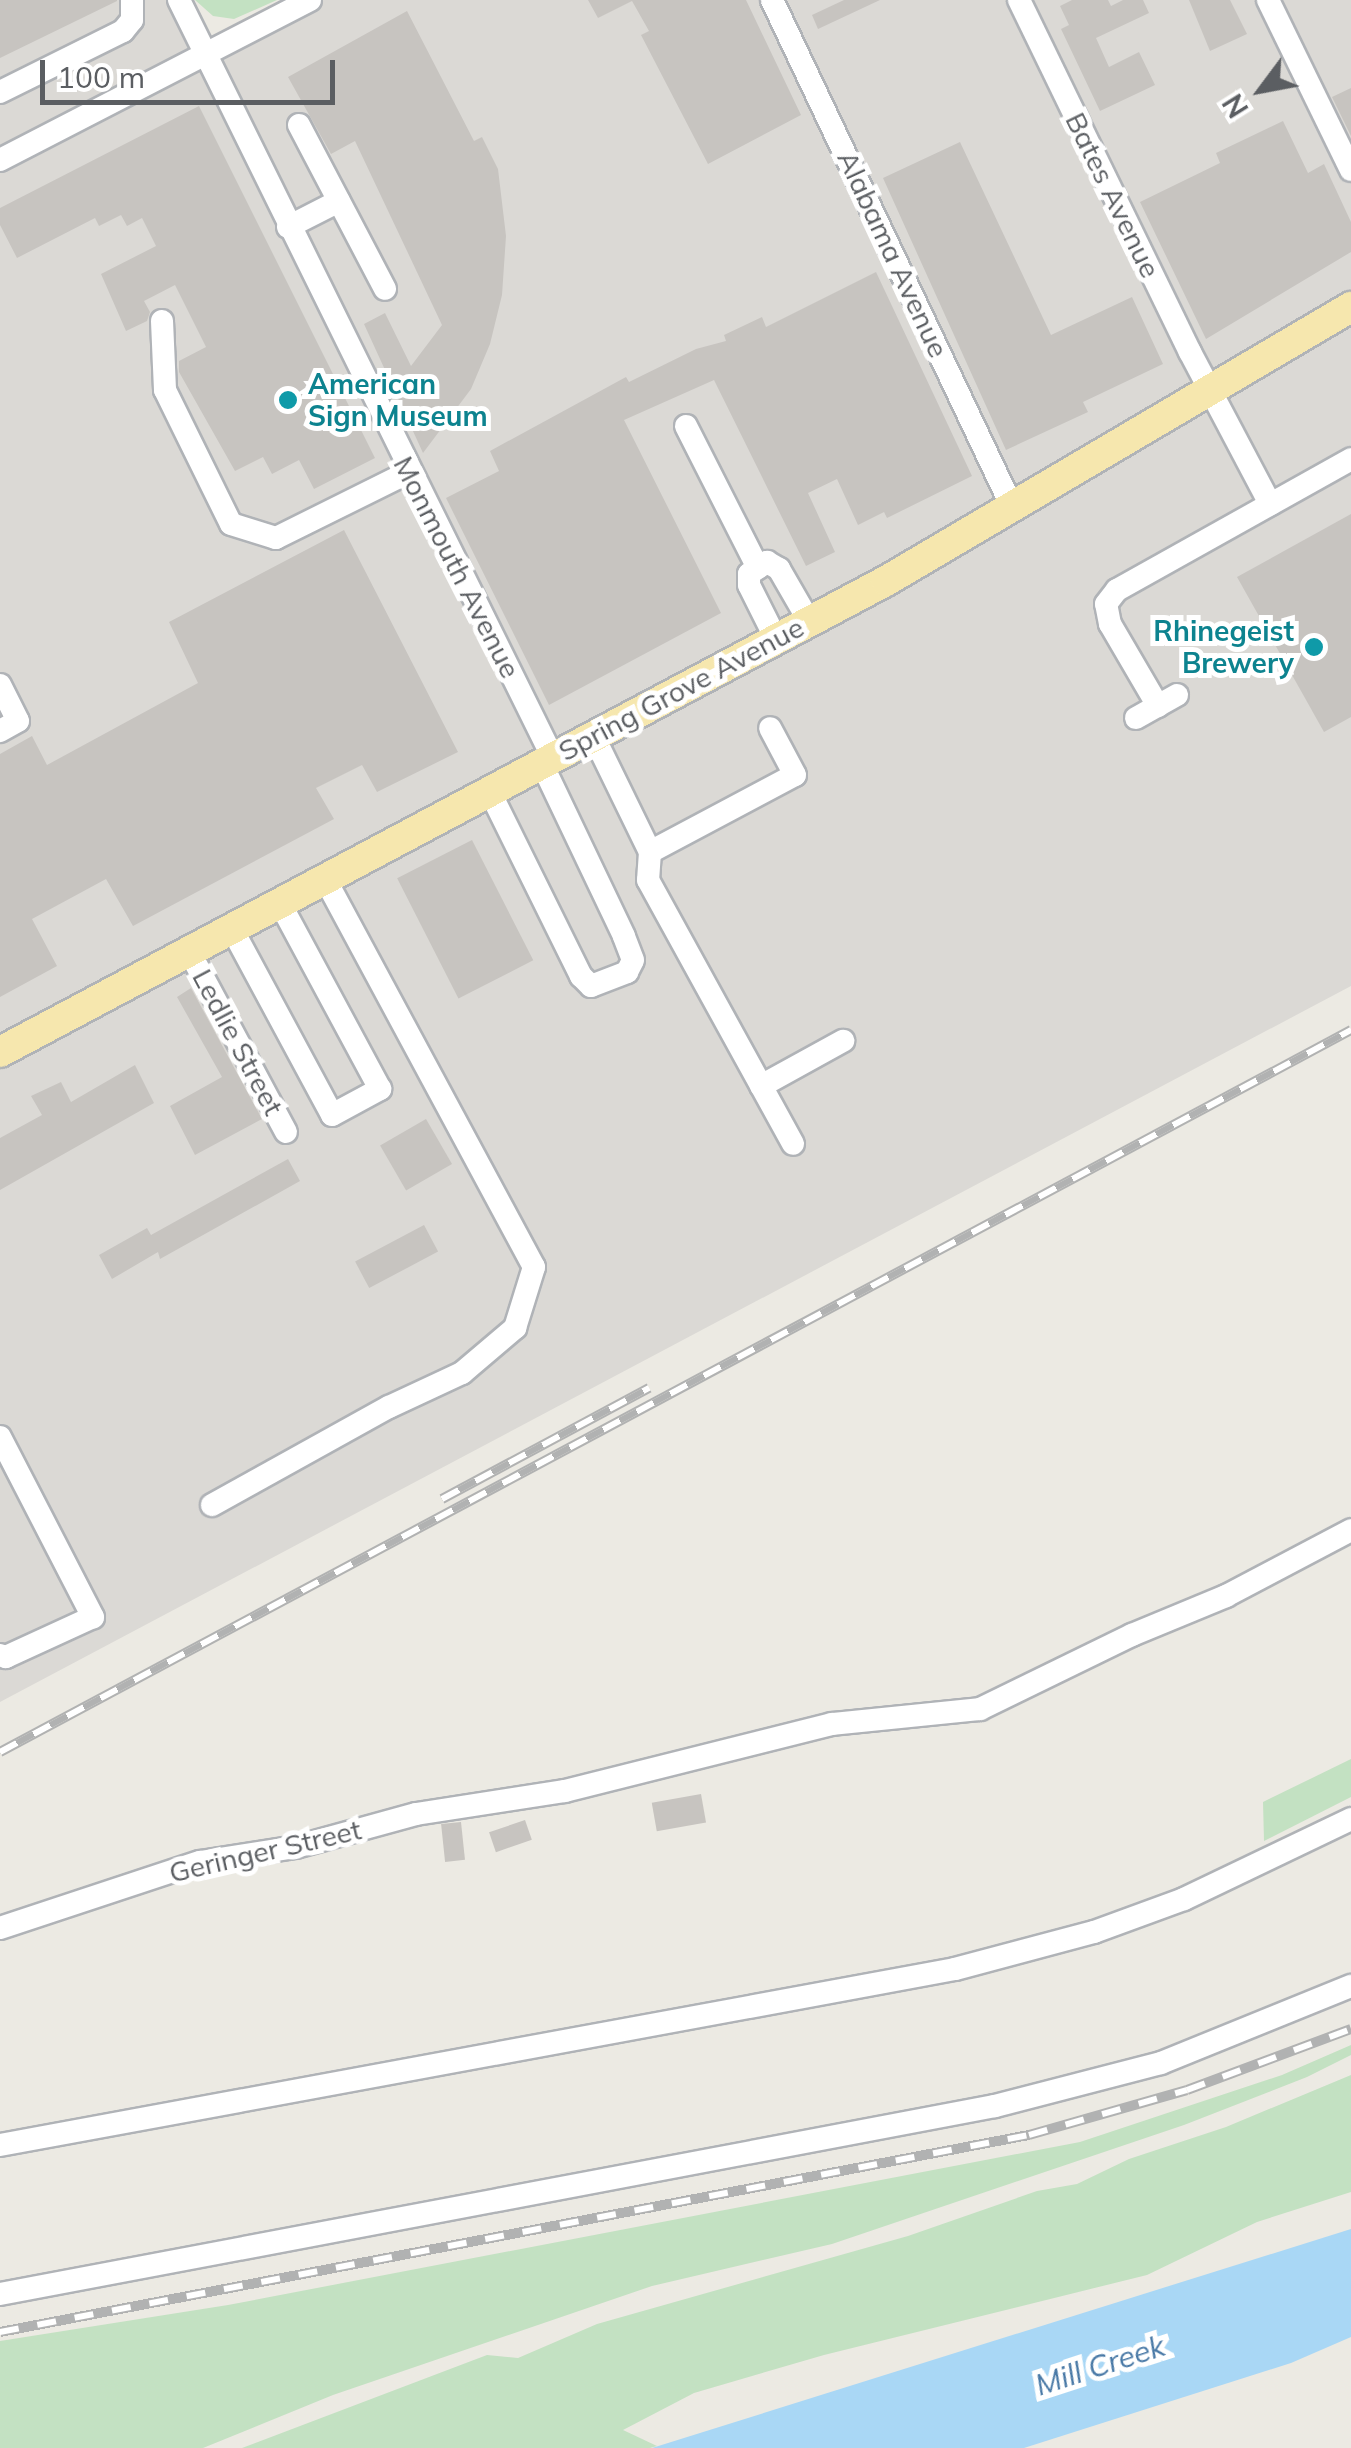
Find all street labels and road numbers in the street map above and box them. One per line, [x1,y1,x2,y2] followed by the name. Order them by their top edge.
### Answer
[1059,107,1167,283] street label: Bates Avenue
[830,145,956,363] street label: Alabama Avenue
[387,451,527,683] street label: Monmouth Avenue
[553,610,809,768] street label: Spring Grove Avenue
[186,963,290,1121] street label: Ledlie Street
[166,1813,364,1889] street label: Geringer Street

